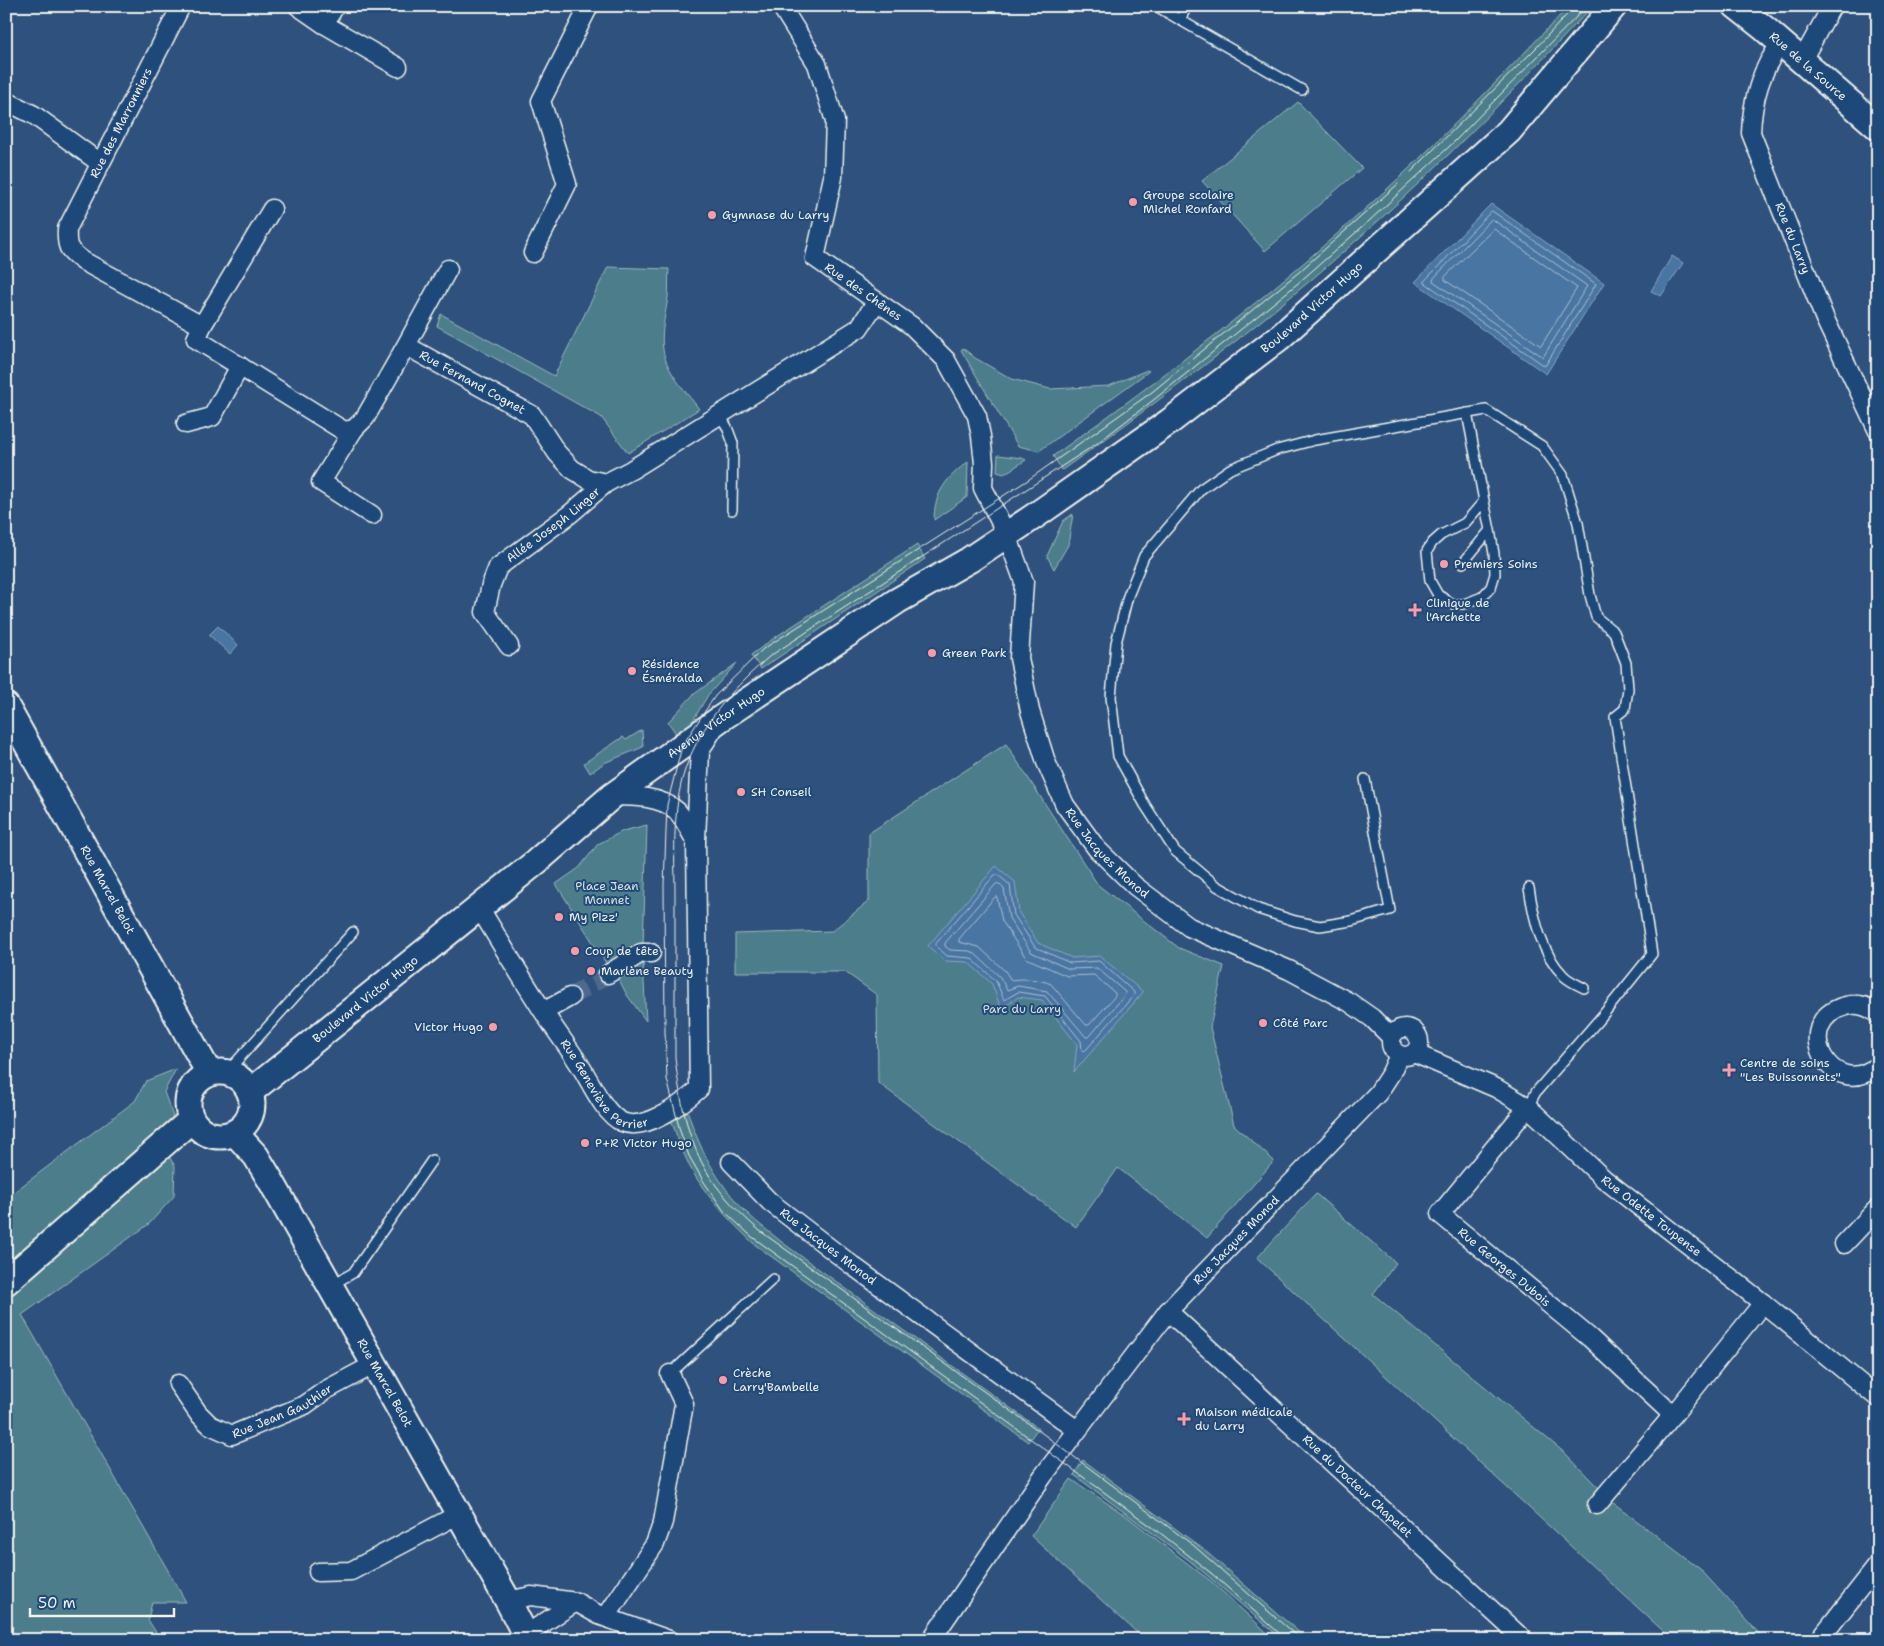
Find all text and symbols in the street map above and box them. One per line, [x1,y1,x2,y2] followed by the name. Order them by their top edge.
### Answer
[1766,28,1850,104] street label: Rue de la Source
[86,65,156,181] street label: Rue des Marronniers
[1143,187,1234,217] place label: Groupe scolaire Michel Ronfard
[1127,196,1139,208] marker: Groupe scolaire Michel Ronfard
[1771,200,1814,276] street label: Rue du Larry
[722,207,829,223] place label: Gymnase du Larry
[706,209,718,221] marker: Gymnase du Larry
[1258,258,1366,357] street label: Boulevard Victor Hugo
[821,259,905,325] street label: Rue des Chênes
[417,347,528,418] street label: Rue Fernand Cognet
[503,483,604,566] street label: Allée Joseph Linger
[1454,556,1538,572] place label: Premiers Soins
[1438,558,1450,570] marker: Premiers Soins
[1426,595,1490,625] place label: Clinique de l'Archette
[1408,603,1422,617] marker: Clinique de l'Archette
[942,645,1007,661] place label: Green Park
[926,647,938,659] marker: Green Park
[642,656,703,686] place label: Résidence Ésméralda
[626,665,638,677] marker: Résidence Ésméralda
[664,683,768,762] street label: Avenue Victor Hugo
[751,784,812,800] place label: SH Conseil
[735,786,747,798] marker: SH Conseil
[1062,805,1153,902] street label: Rue Jacques Monod
[77,842,139,937] street label: Rue Marcel Belot
[575,878,639,908] park label: Place Jean Monnet
[569,909,618,925] place label: My Pizz'
[553,911,565,923] marker: My Pizz'
[585,943,659,959] place label: Coup de tête
[569,945,581,957] marker: Coup de tête
[309,952,421,1046] street label: Boulevard Victor Hugo
[601,963,693,979] place label: Marlène Beauty
[585,965,597,977] marker: Marlène Beauty
[983,1001,1061,1017] park label: Parc du Larry
[1273,1015,1328,1031] place label: Côté Parc
[1257,1017,1269,1029] marker: Côté Parc
[414,1019,483,1035] place label: Victor Hugo
[487,1021,499,1033] marker: Victor Hugo
[557,1036,650,1132] street label: Rue Geneviève Perrier
[1740,1055,1841,1085] place label: Centre de soins "Les Buissonnets"
[1722,1063,1736,1077] marker: Centre de soins "Les Buissonnets"
[595,1135,692,1151] place label: P+R Victor Hugo
[579,1137,591,1149] marker: P+R Victor Hugo
[1598,1172,1705,1260] street label: Rue Odette Toupense
[1190,1192,1283,1288] street label: Rue Jacques Monod
[776,1204,880,1289] street label: Rue Jacques Monod
[1455,1224,1554,1310] street label: Rue Georges Dubois
[353,1336,416,1430] street label: Rue Marcel Belot
[733,1365,819,1395] place label: Crèche Larry'Bambelle
[717,1374,729,1386] marker: Crèche Larry'Bambelle
[230,1380,335,1442] street label: Rue Jean Gauthier
[1195,1404,1293,1434] place label: Maison médicale du Larry
[1177,1412,1191,1426] marker: Maison médicale du Larry
[1299,1431,1416,1541] street label: Rue du Docteur Chapelet
[30,1586,174,1618] scale bar
[38,1593,76,1613] text: 50 m

